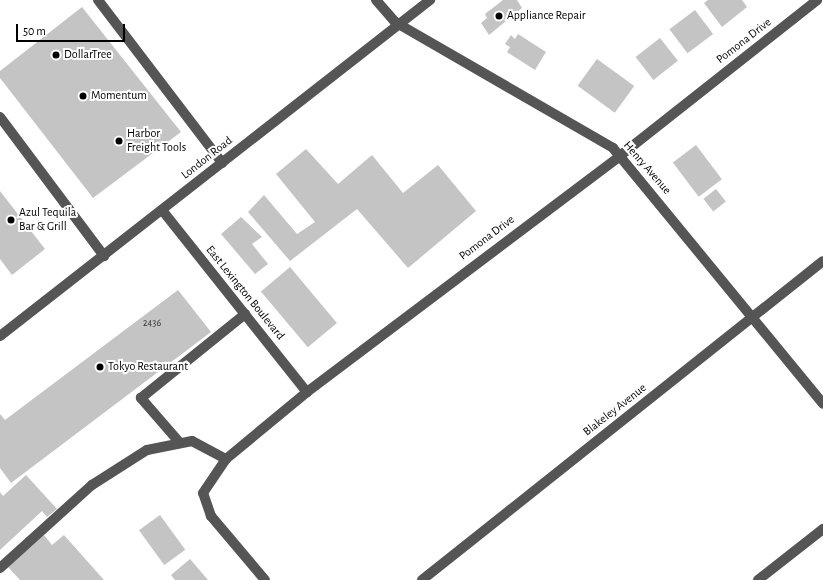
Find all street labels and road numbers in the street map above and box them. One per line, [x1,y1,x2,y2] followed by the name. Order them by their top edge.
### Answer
[714,15,774,67] street label: Pomona Drive
[179,134,235,182] street label: London Road
[620,138,674,198] street label: Henry Avenue
[456,213,518,263] street label: Pomona Drive
[203,243,287,343] street label: East Lexington Boulevard
[580,381,650,439] street label: Blakeley Avenue

